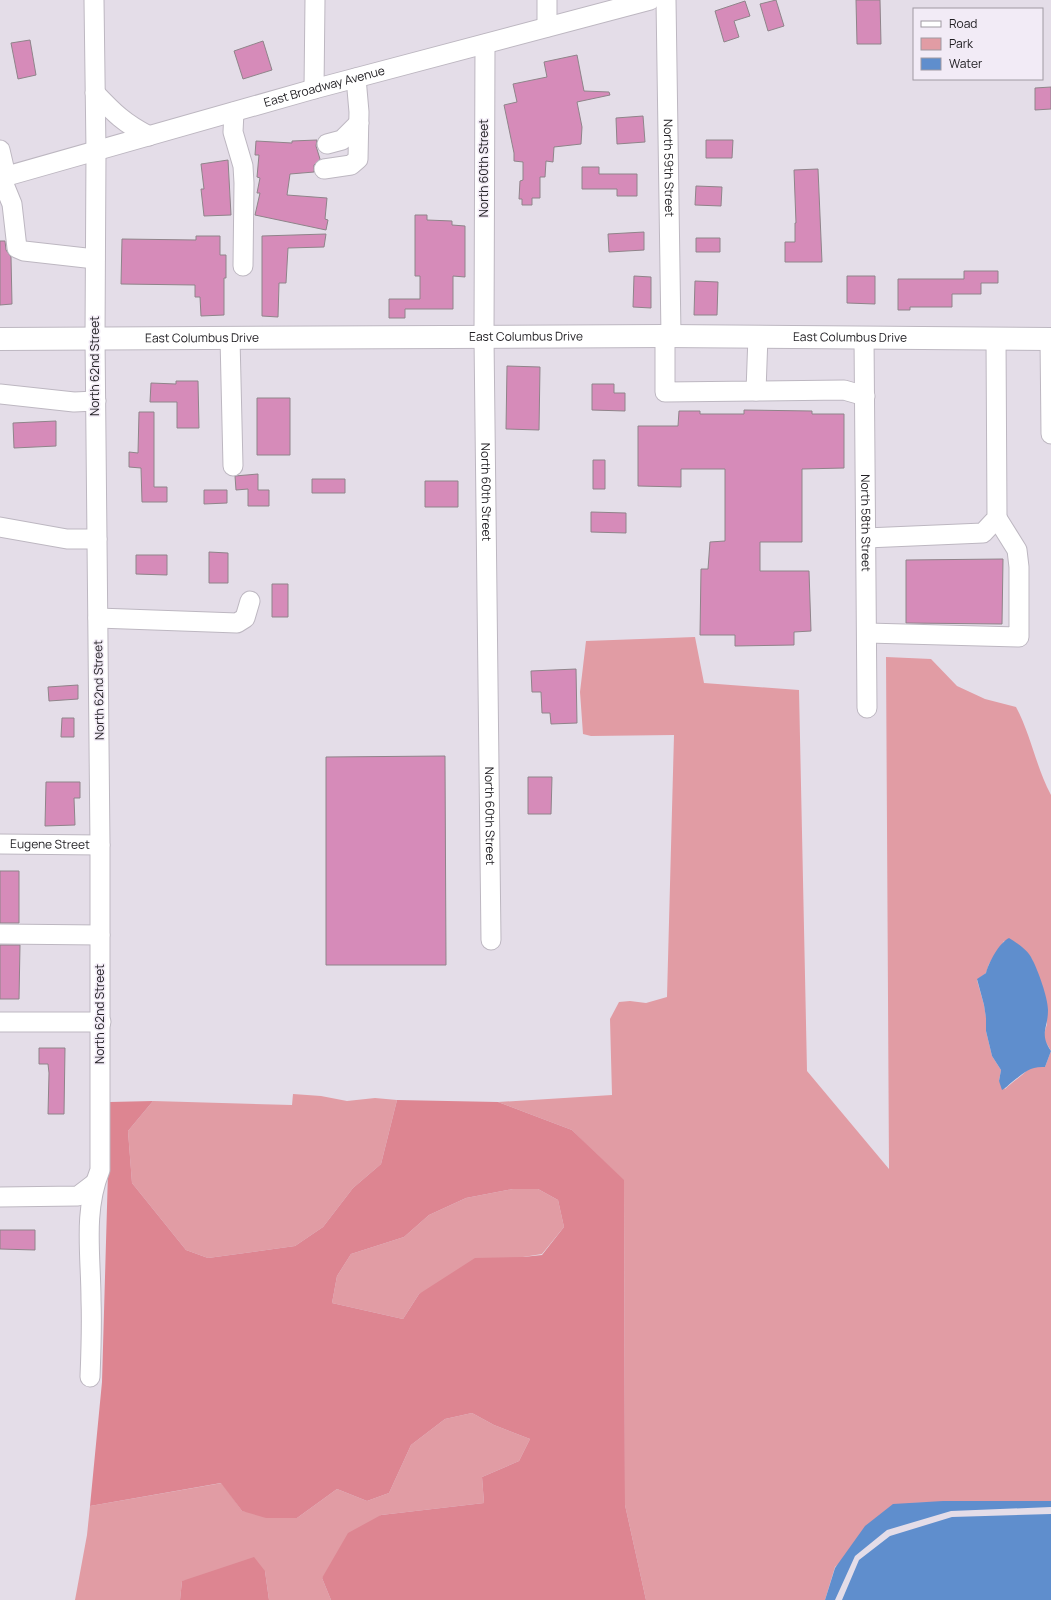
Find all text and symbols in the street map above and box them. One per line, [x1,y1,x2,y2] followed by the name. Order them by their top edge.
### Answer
[913,8,1043,80] legend
[949,15,977,32] text: Road
[949,35,974,52] text: Park
[949,55,983,72] text: Water
[262,62,387,111] street label: East Broadway Avenue
[475,119,492,217] street label: North 60th Street
[660,119,678,217] street label: North 59th Street
[86,316,103,416] street label: North 62nd Street
[469,327,583,345] street label: East Columbus Drive
[793,328,907,346] street label: East Columbus Drive
[145,329,259,346] street label: East Columbus Drive
[477,443,495,541] street label: North 60th Street
[857,474,875,572] street label: North 58th Street
[89,640,108,740] street label: North 62nd Street
[481,767,499,865] street label: North 60th Street
[10,835,90,853] street label: Eugene Street
[91,964,108,1064] street label: North 62nd Street

